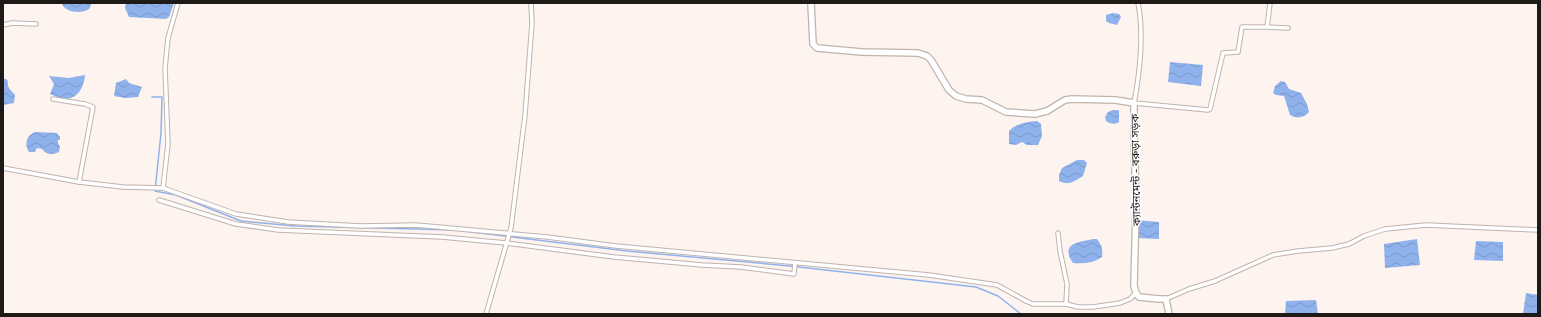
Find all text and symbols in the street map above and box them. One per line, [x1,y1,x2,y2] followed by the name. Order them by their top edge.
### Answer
[1128,114,1142,227] street label: ক্যান্টনমেন্ট - বরুড়া সড়ক

